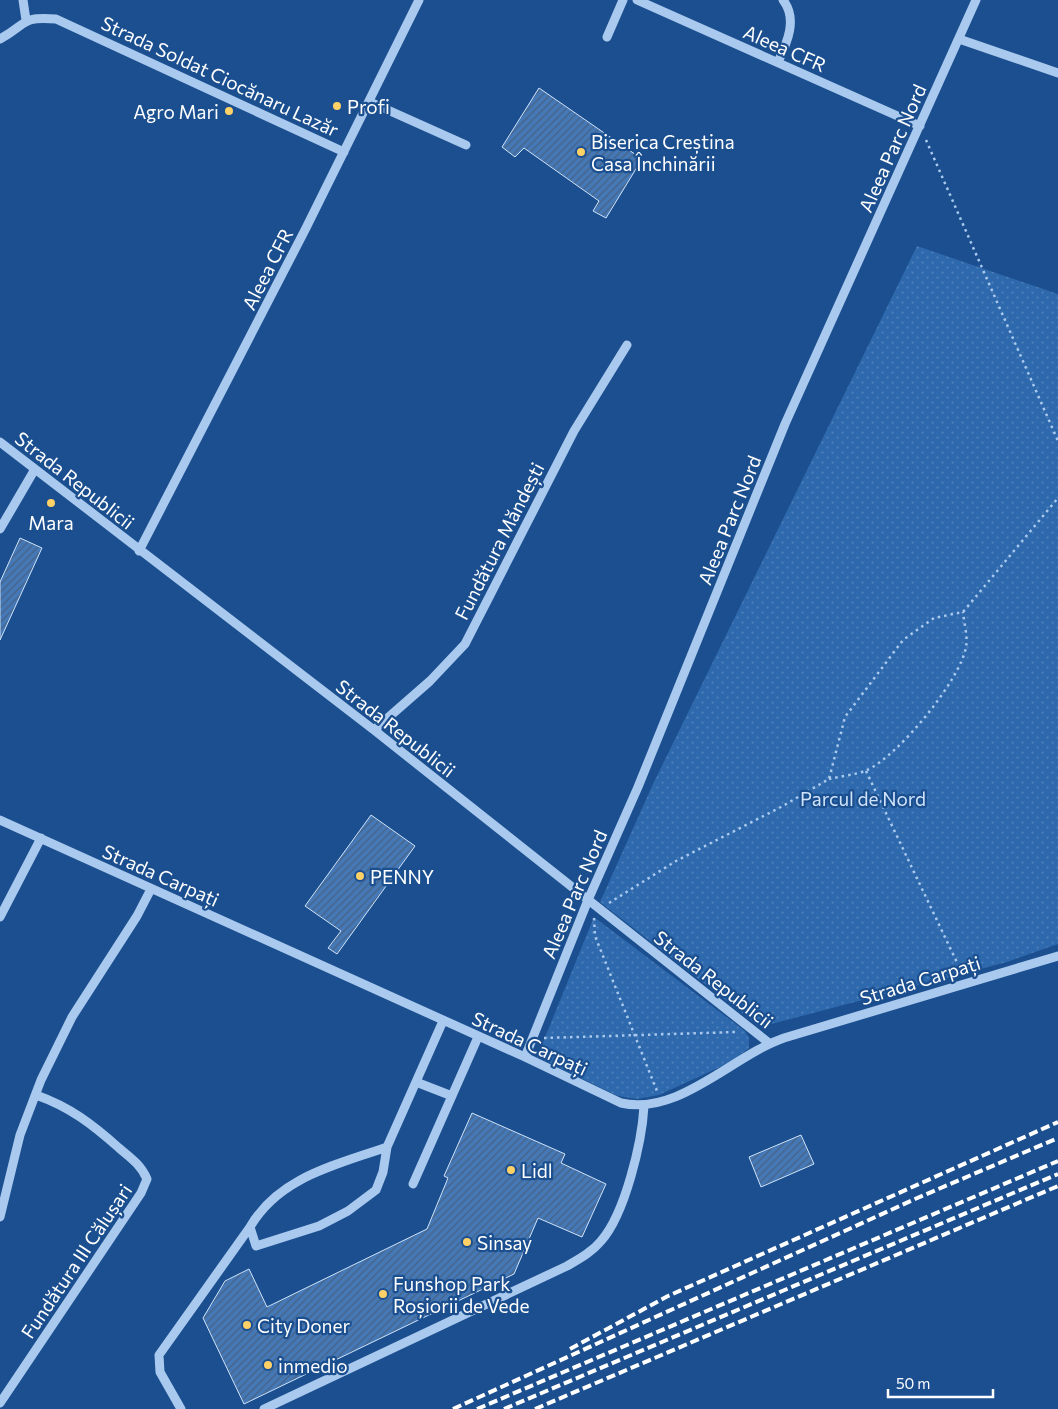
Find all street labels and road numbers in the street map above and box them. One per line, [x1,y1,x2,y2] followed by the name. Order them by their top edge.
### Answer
[98,11,343,141] street label: Strada Soldat Ciocănaru Lazăr
[740,20,830,77] street label: Aleea CFR
[854,80,930,216] street label: Aleea Parc Nord
[237,224,297,314] street label: Aleea CFR
[11,426,139,534] street label: Strada Republicii
[693,452,765,588] street label: Aleea Parc Nord
[449,459,550,624] street label: Fundătura Măndești
[332,674,460,782] street label: Strada Republicii
[537,826,611,962] street label: Aleea Parc Nord
[98,839,223,913] street label: Strada Carpați
[650,925,778,1033] street label: Strada Republicii
[857,951,984,1011] street label: Strada Carpați
[468,1006,592,1082] street label: Strada Carpați
[16,1179,138,1344] street label: Fundătura III Călușari

